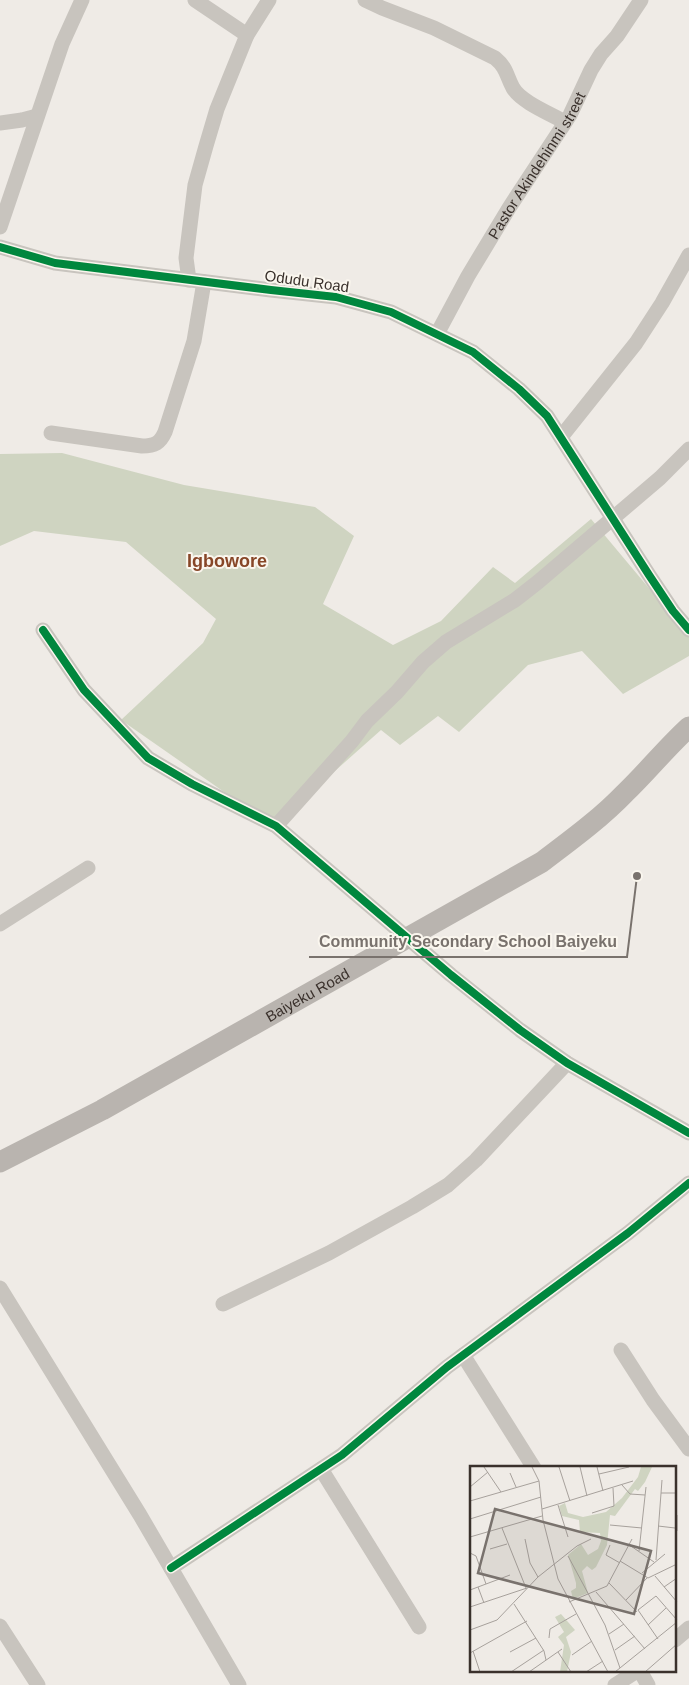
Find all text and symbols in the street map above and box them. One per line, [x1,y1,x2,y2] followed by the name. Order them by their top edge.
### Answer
[484,88,588,242] street label: Pastor Akindehinmi street
[264,267,350,295] street label: Odudu Road
[187,551,267,571] district label: Igbowore
[309,926,627,957] callout: Community Secondary School Baiyeku
[319,933,617,950] text: Community Secondary School Baiyeku
[262,964,352,1025] street label: Baiyeku Road
[470,1466,676,1672] inset map

